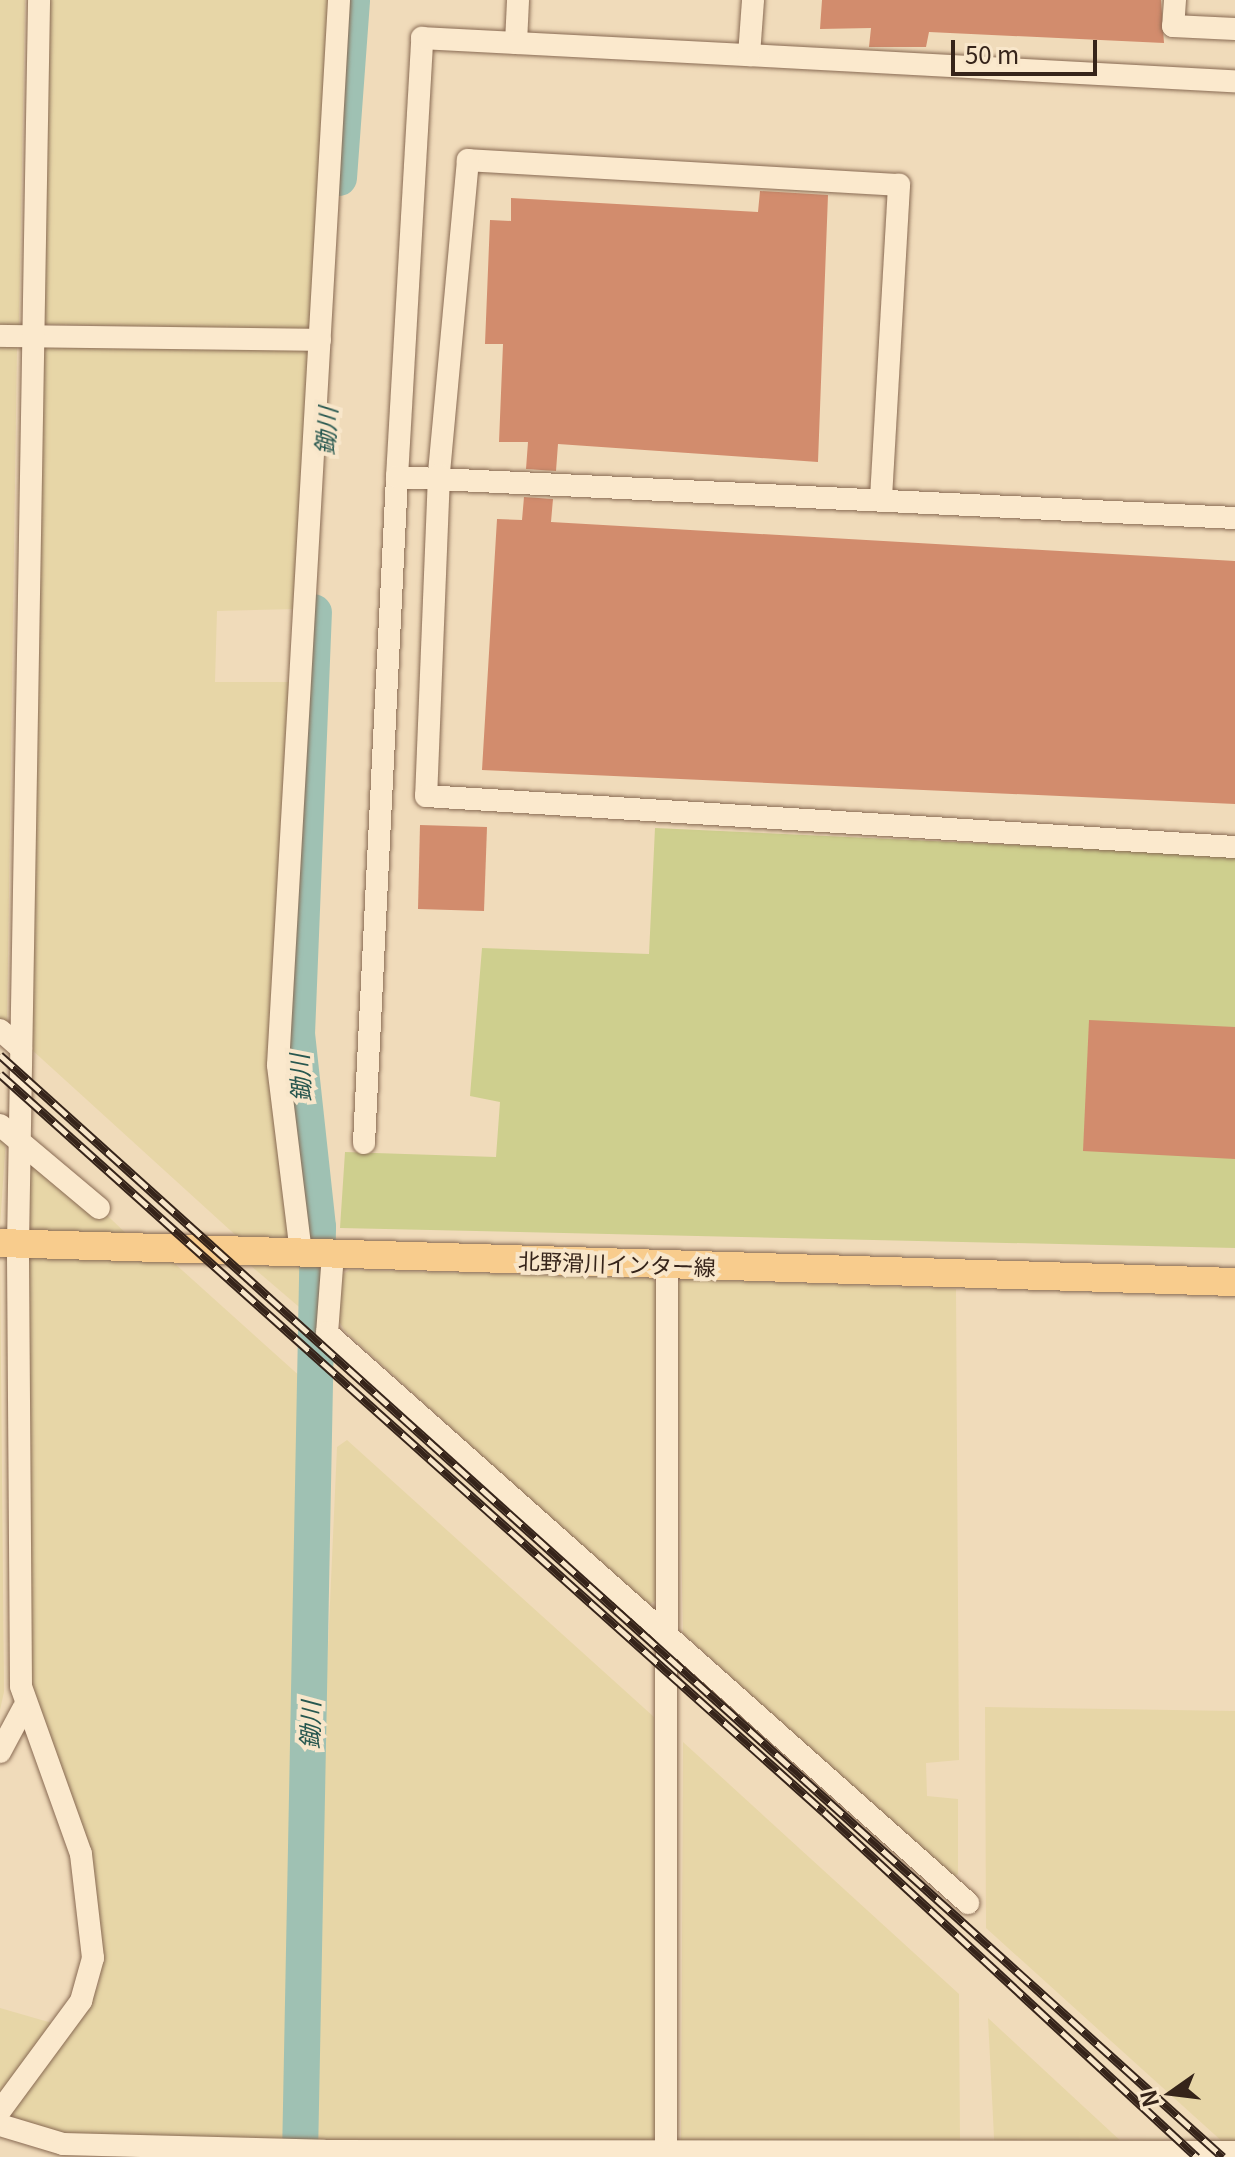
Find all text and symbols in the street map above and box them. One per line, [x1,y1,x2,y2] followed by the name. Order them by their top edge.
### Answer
[955,24,1101,74] scale bar
[965,36,1019,71] text: 50 m
[309,406,341,456] water label: 鋤川
[283,1053,315,1103] water label: 鋤川
[518,1246,716,1280] street label: 北野滑川インター線
[294,1701,324,1749] water label: 鋤川
[1131,2053,1211,2133] north arrow
[1130,2087,1165,2111] text: N

